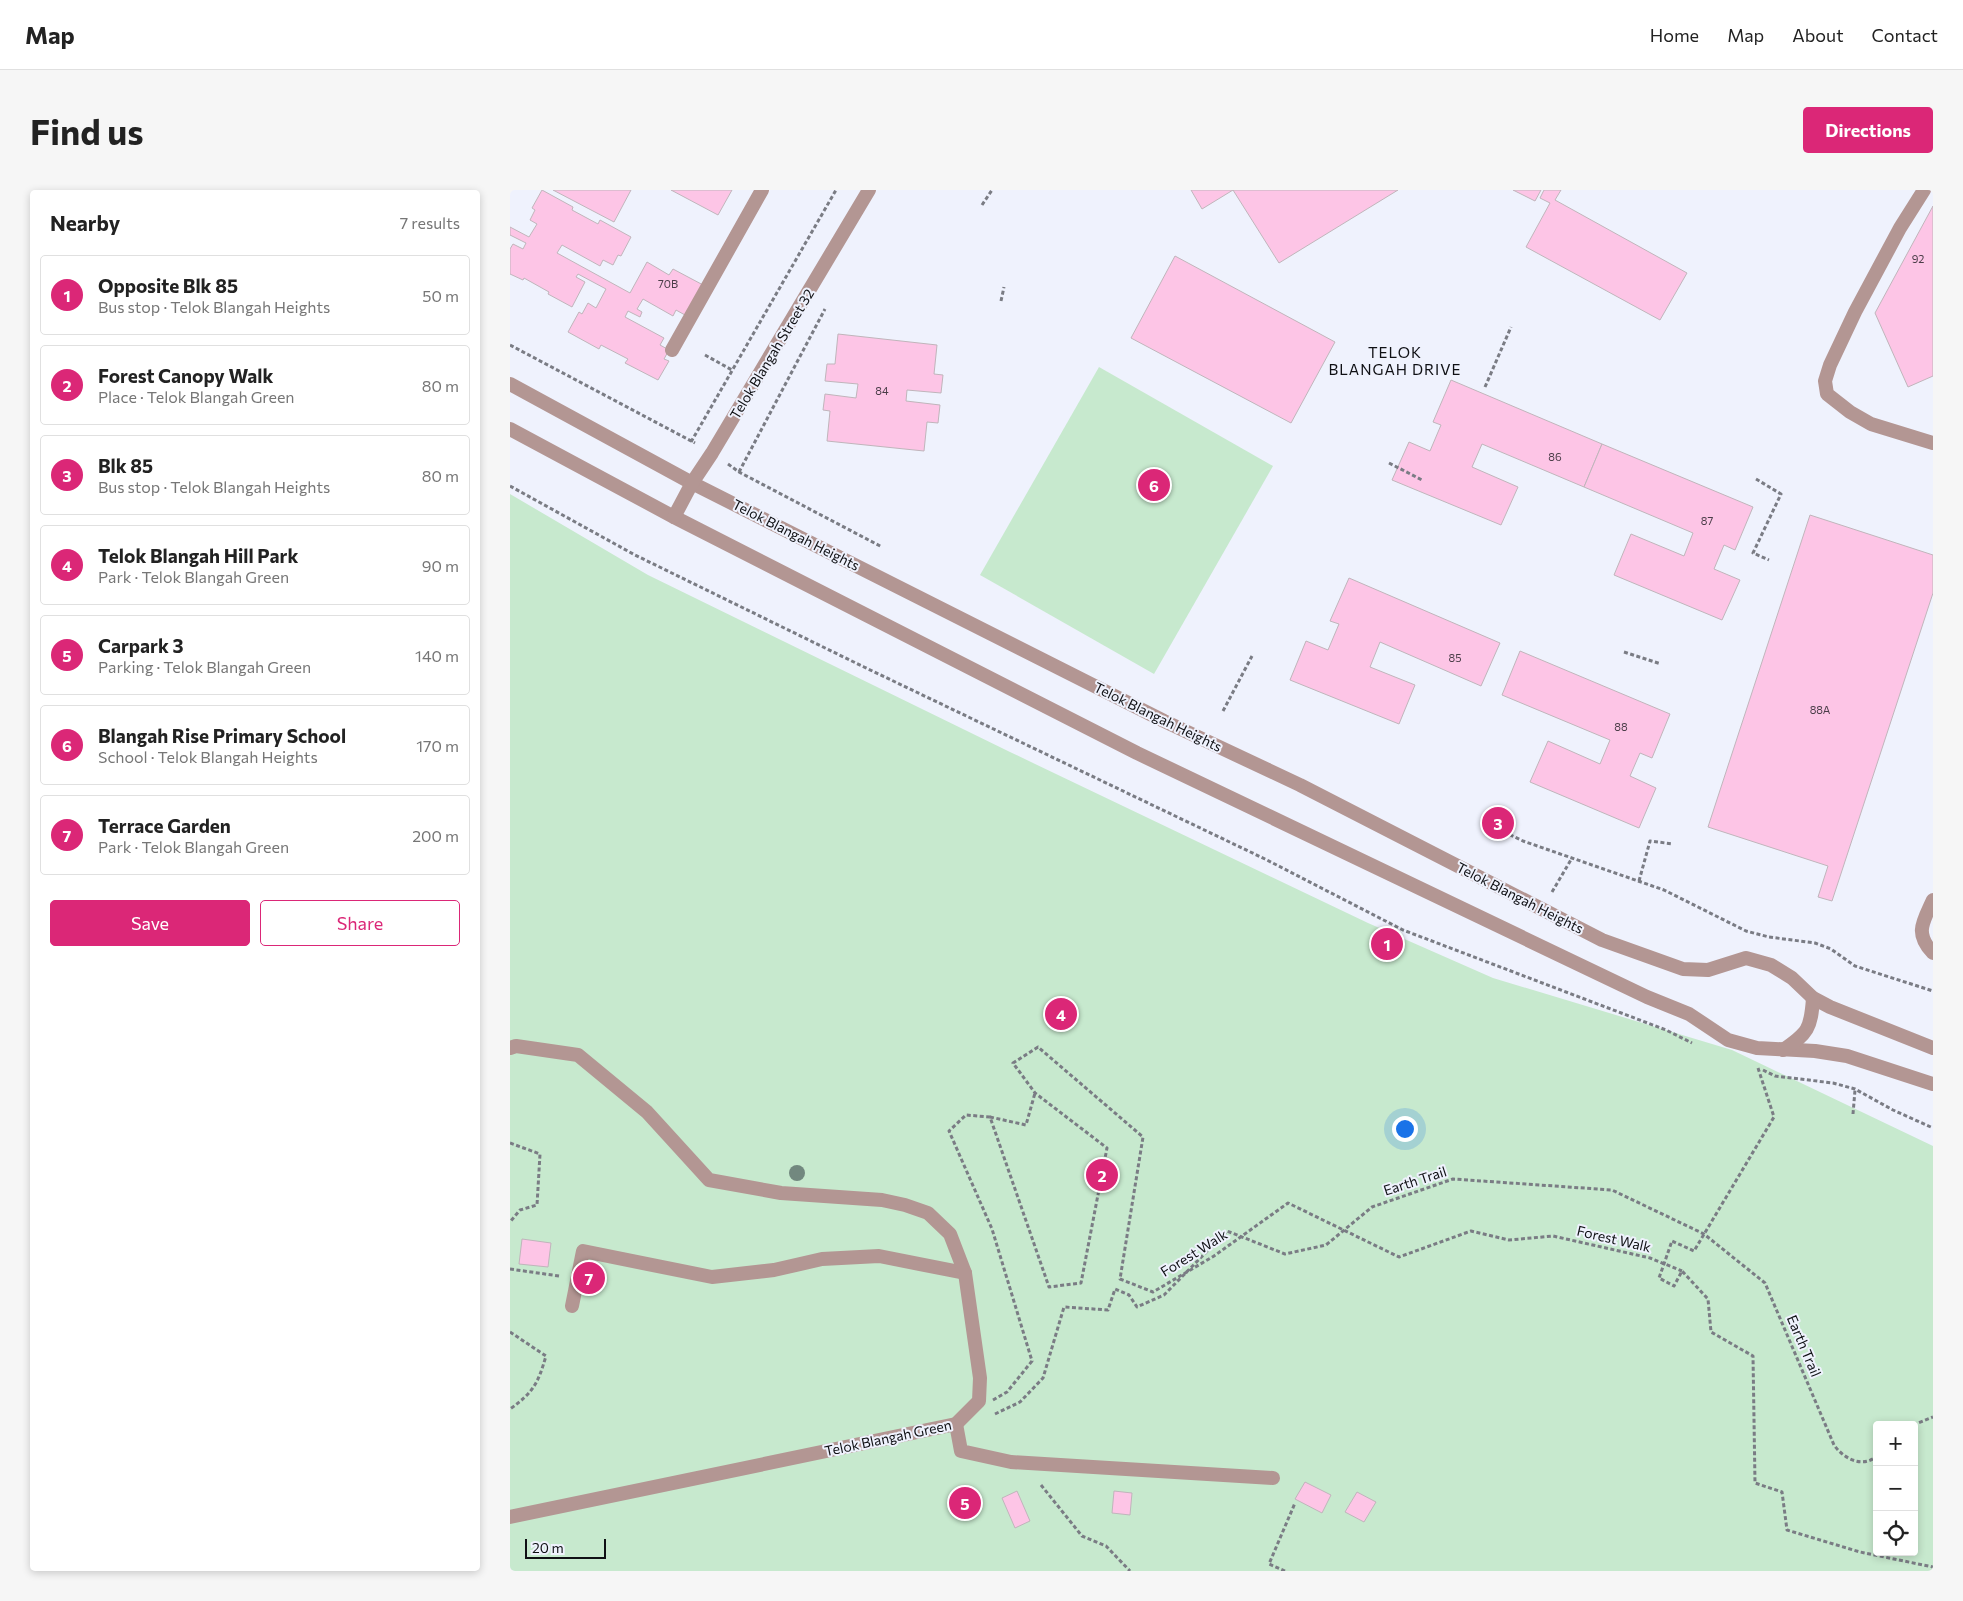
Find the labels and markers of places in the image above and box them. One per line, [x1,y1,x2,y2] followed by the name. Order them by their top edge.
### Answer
[1138,466,1170,504] pin: 6
[1482,804,1514,842] pin: 3
[1371,925,1403,963] pin: 1
[1045,995,1077,1033] pin: 4
[1086,1156,1118,1194] pin: 2
[573,1259,605,1297] pin: 7
[949,1484,981,1522] pin: 5

